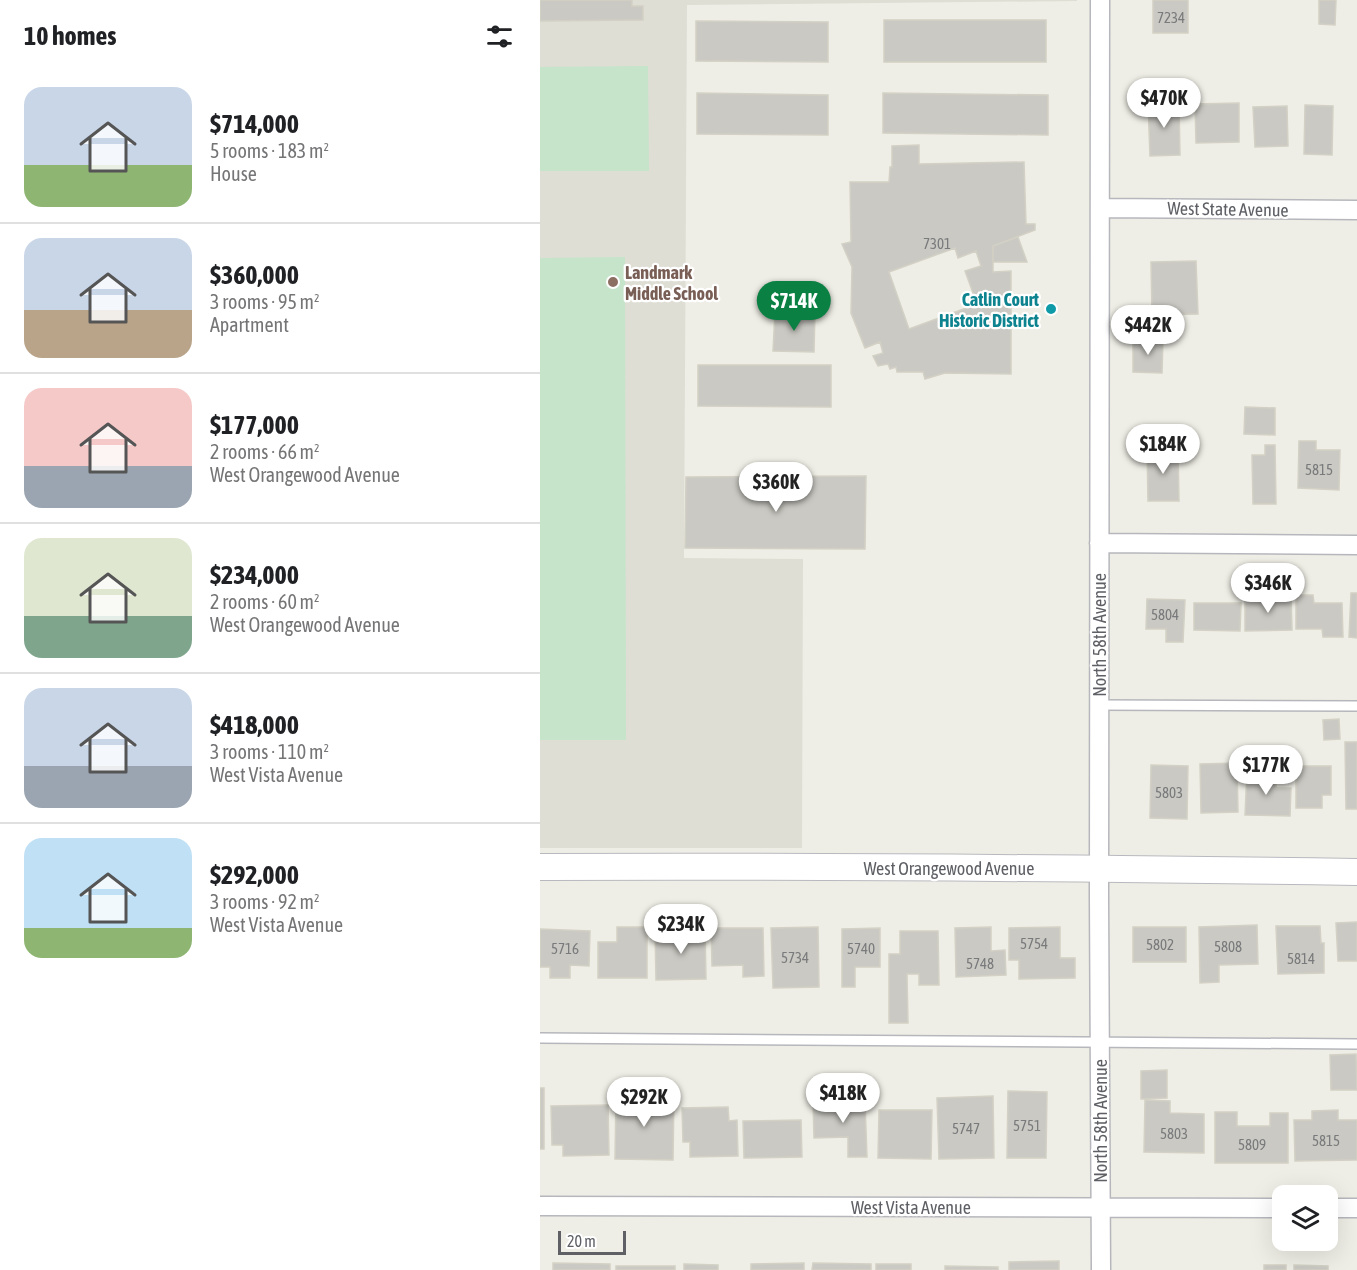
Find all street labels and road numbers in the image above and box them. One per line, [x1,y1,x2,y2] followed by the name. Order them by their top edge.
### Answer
[1167,197,1289,221] street label: West State Avenue
[1089,573,1110,697] street label: North 58th Avenue
[864,858,1034,879] street label: West Orangewood Avenue
[1090,1059,1111,1183] street label: North 58th Avenue
[851,1197,971,1218] street label: West Vista Avenue

